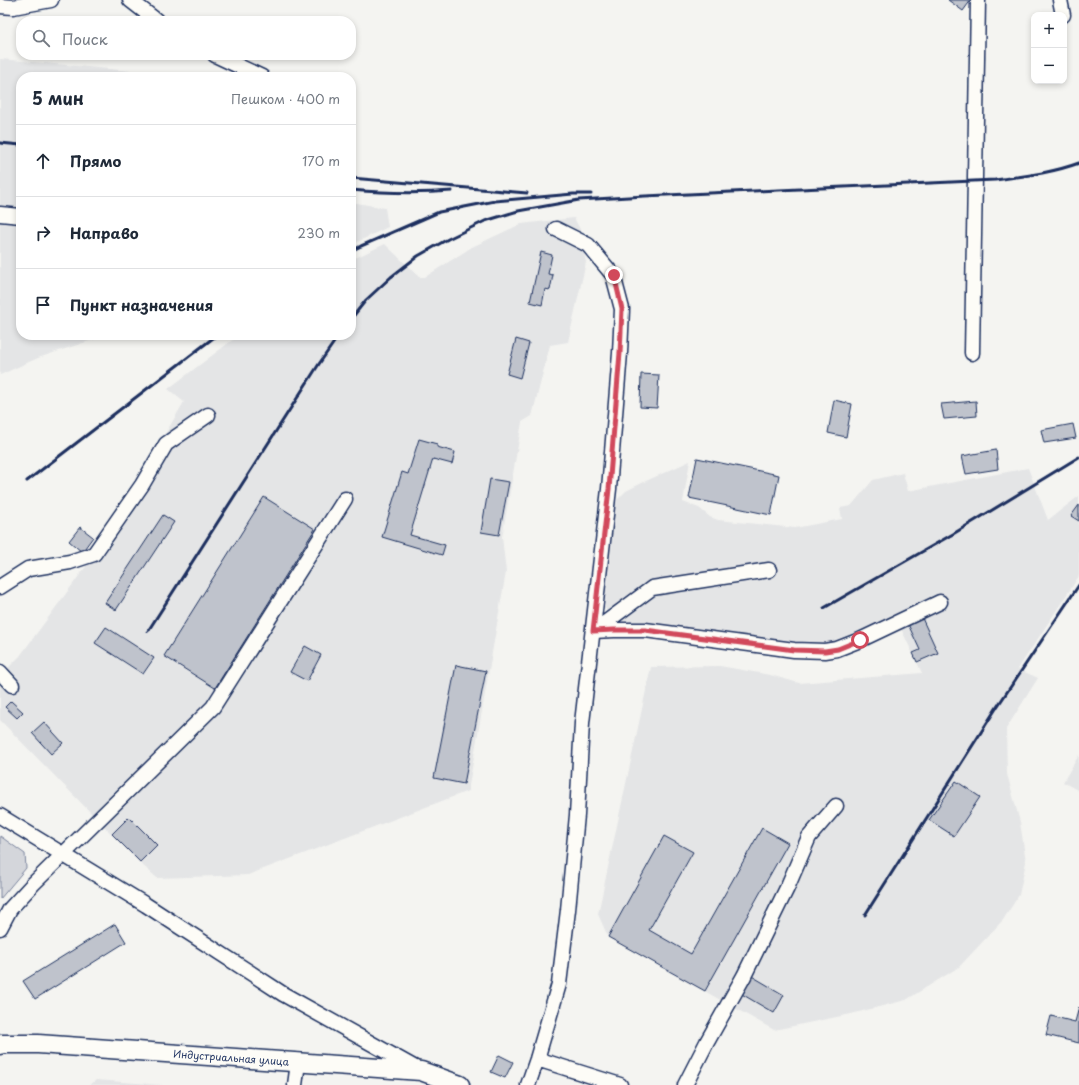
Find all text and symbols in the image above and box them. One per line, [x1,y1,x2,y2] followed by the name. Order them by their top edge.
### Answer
[1031,12,1067,84] map controls
[1031,12,1067,48] button: +
[16,16,356,60] search box
[30,27,52,49] icon: search
[62,27,108,50] text: Поиск
[1031,48,1067,84] button: −
[32,85,84,111] text: 5 мин
[231,89,340,108] text: Пешком · 400 m
[70,149,121,172] text: Прямо
[32,150,54,172] icon: ahead
[302,151,340,170] text: 170 m
[70,221,139,244] text: Направо
[32,222,54,244] icon: right
[298,223,340,242] text: 230 m
[605,266,623,284] route end
[70,293,213,316] text: Пункт назначения
[32,294,54,316] icon: arrive
[851,631,869,649] route start
[173,1046,290,1069] street label: Индустриальная улица

